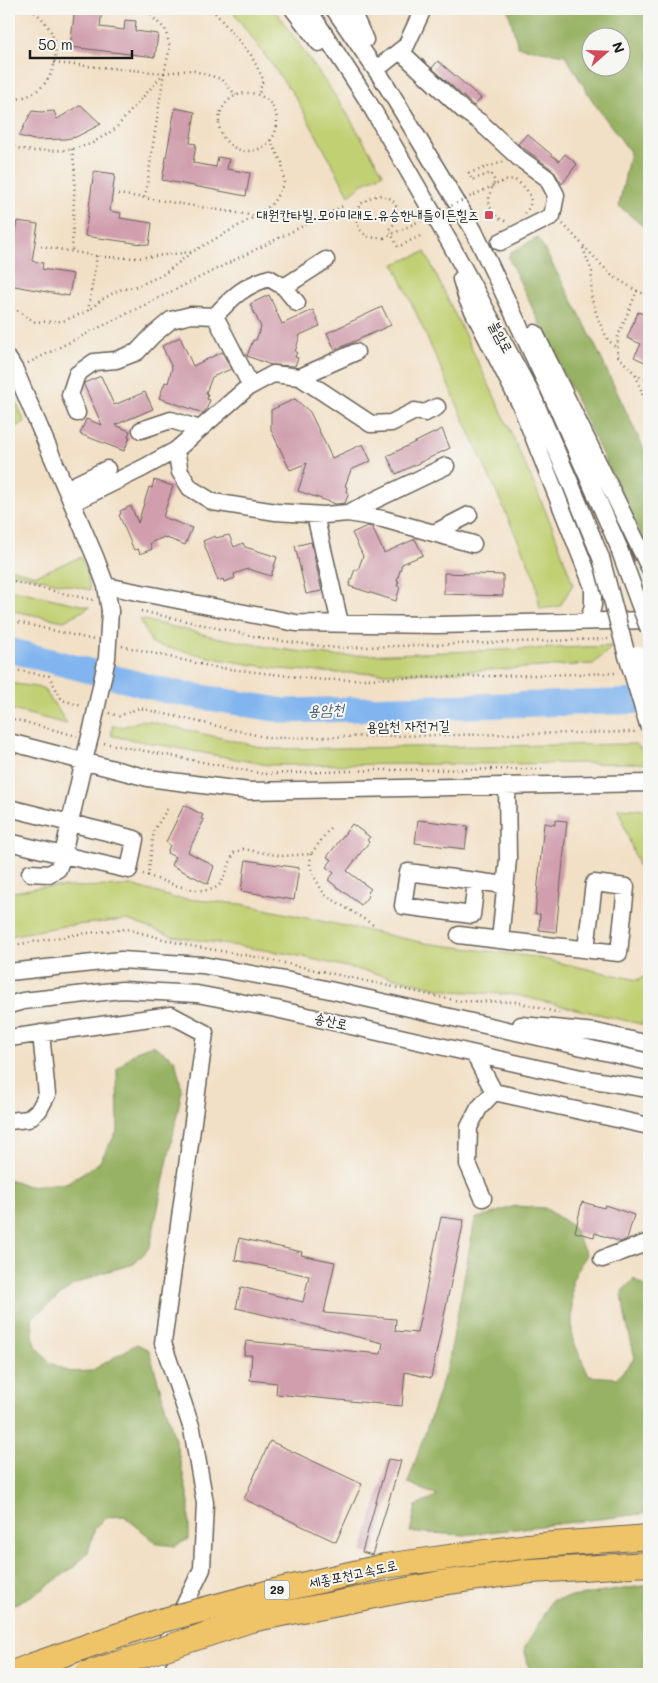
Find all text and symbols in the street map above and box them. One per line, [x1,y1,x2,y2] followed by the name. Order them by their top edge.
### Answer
[30,28,132,60] scale bar
[580,28,630,78] north arrow
[38,34,73,54] text: 50 m
[608,39,629,56] text: N
[257,205,479,224] place label: 대원칸타빌.모아미래도.유승한내들이든힐즈
[483,209,495,221] marker: 대원칸타빌.모아미래도.유승한내들이든힐즈
[485,317,518,356] street label: 불암로
[308,698,346,720] water label: 용암천
[366,715,451,736] street label: 용암천 자전거길
[313,1007,350,1034] street label: 송산로
[307,1555,399,1592] street label: 세종포천고속도로
[264,1580,290,1600] road number: 29

